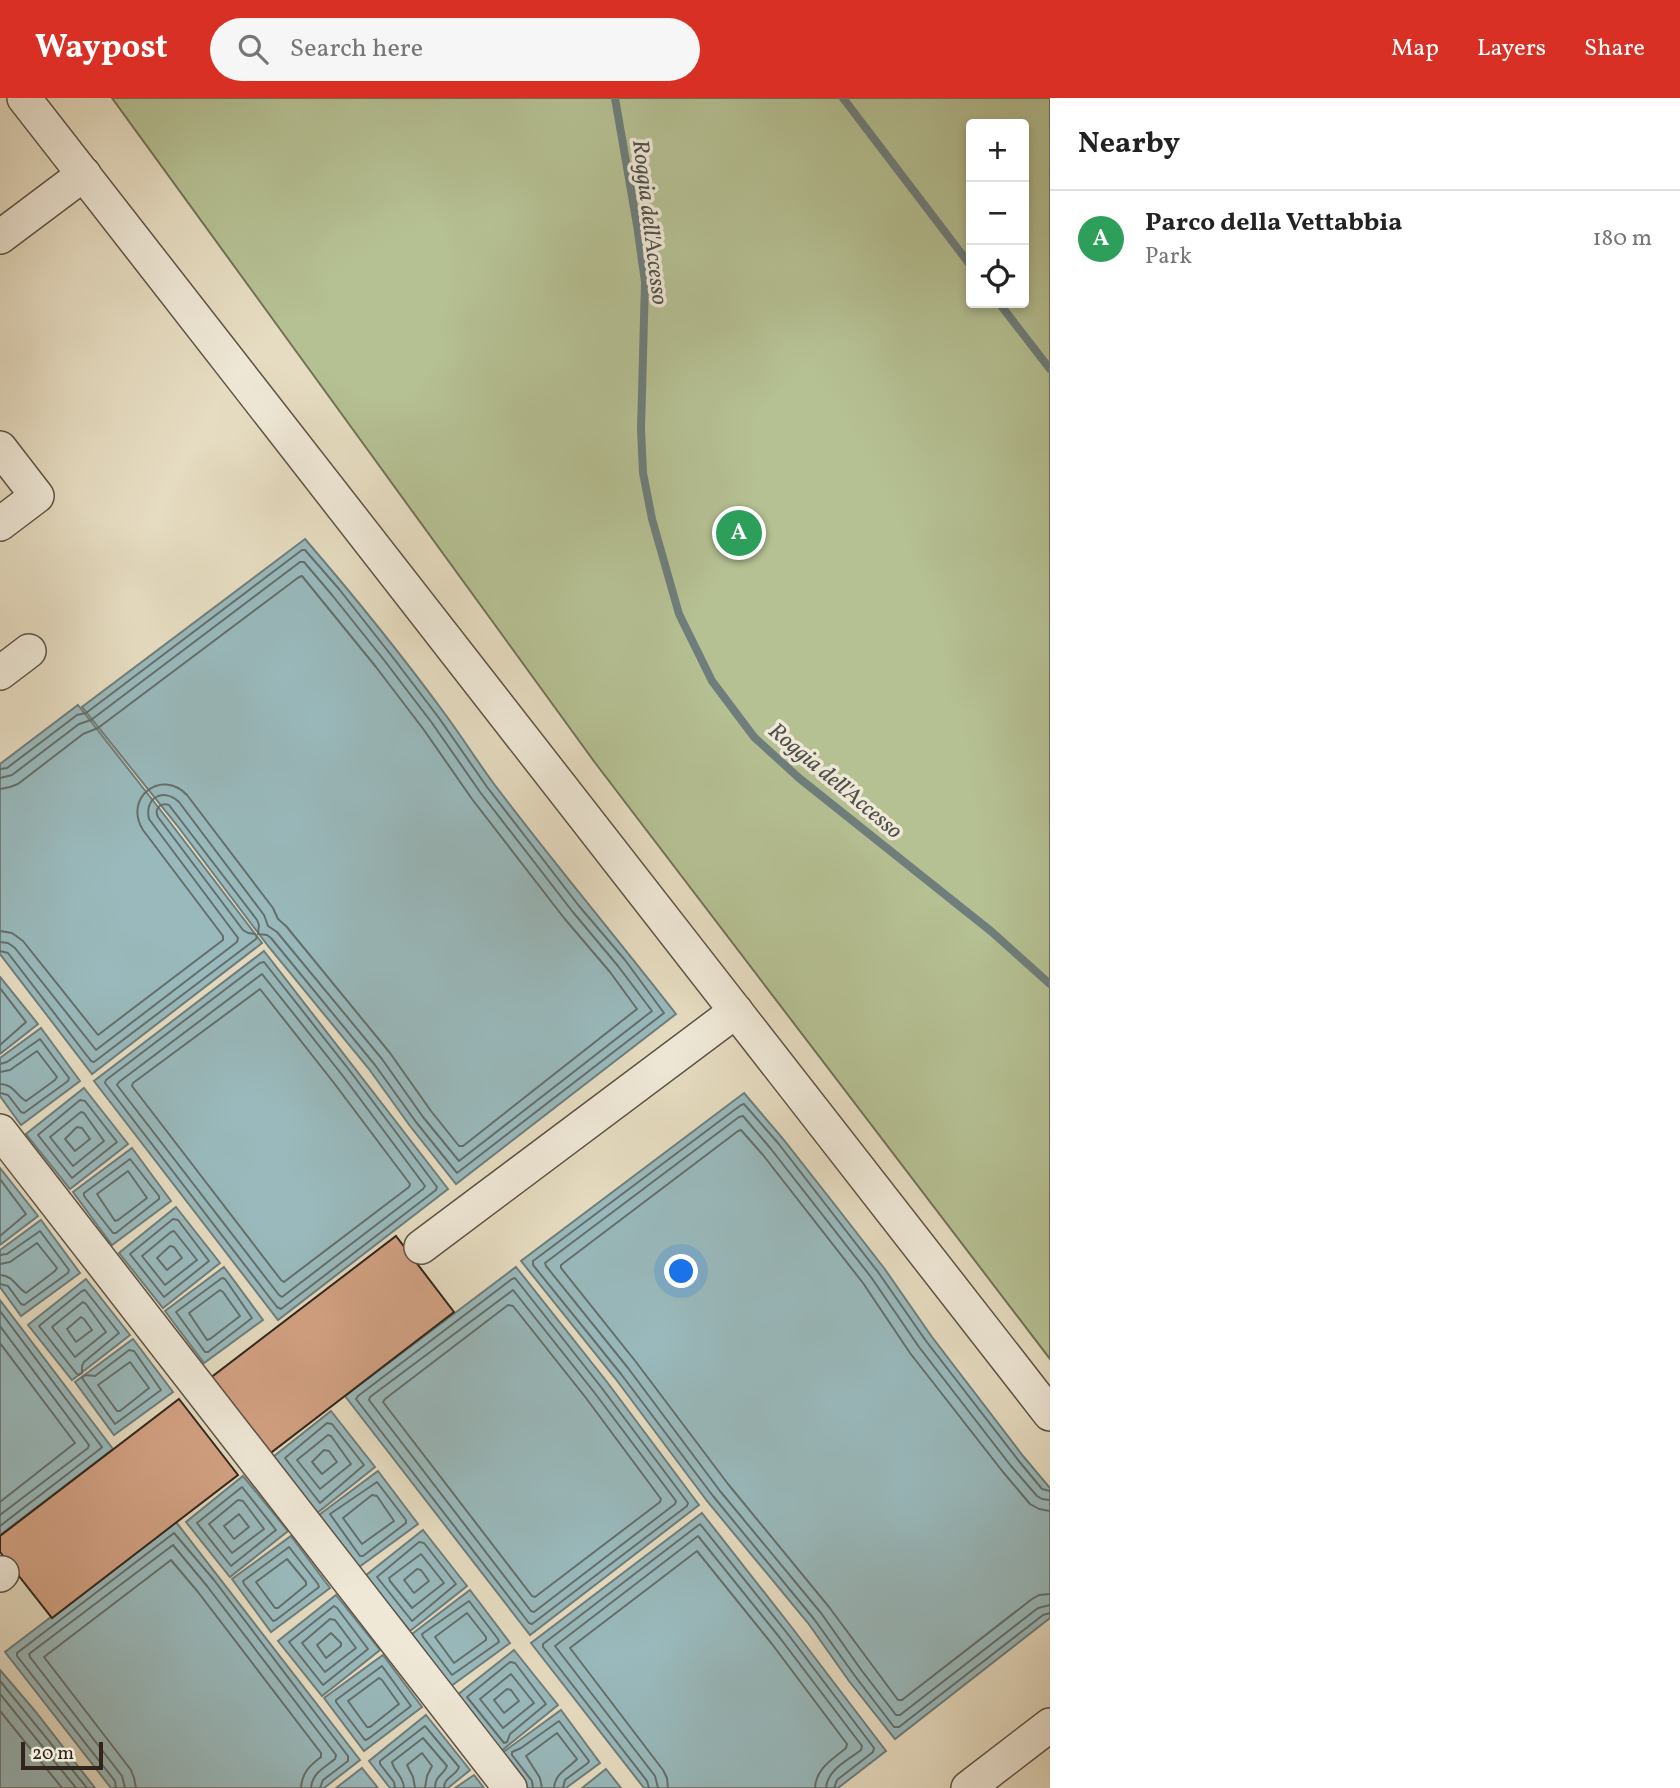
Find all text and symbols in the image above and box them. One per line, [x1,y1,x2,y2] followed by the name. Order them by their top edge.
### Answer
[210,18,700,81] search box
[35,26,168,72] text: Waypost
[234,30,272,68] icon: search
[290,31,423,67] text: Search here
[1391,32,1439,66] text: Map
[1477,32,1546,66] text: Layers
[1584,32,1645,66] text: Share
[966,119,1029,308] map controls
[966,119,1029,182] button: +
[1078,123,1180,165] text: Nearby
[623,138,675,307] water label: Roggia dell'Accesso
[966,182,1029,245] button: −
[1145,205,1403,241] text: Parco della Vettabbia
[1093,223,1109,255] text: A
[1593,223,1652,255] text: 180 m
[1145,241,1192,273] text: Park
[966,245,1029,308] button: locate
[716,507,762,559] pin: A
[761,716,909,847] water label: Roggia dell'Accesso
[664,1254,698,1288] your location
[21,1739,103,1771] scale bar
[32,1741,74,1767] text: 20 m

